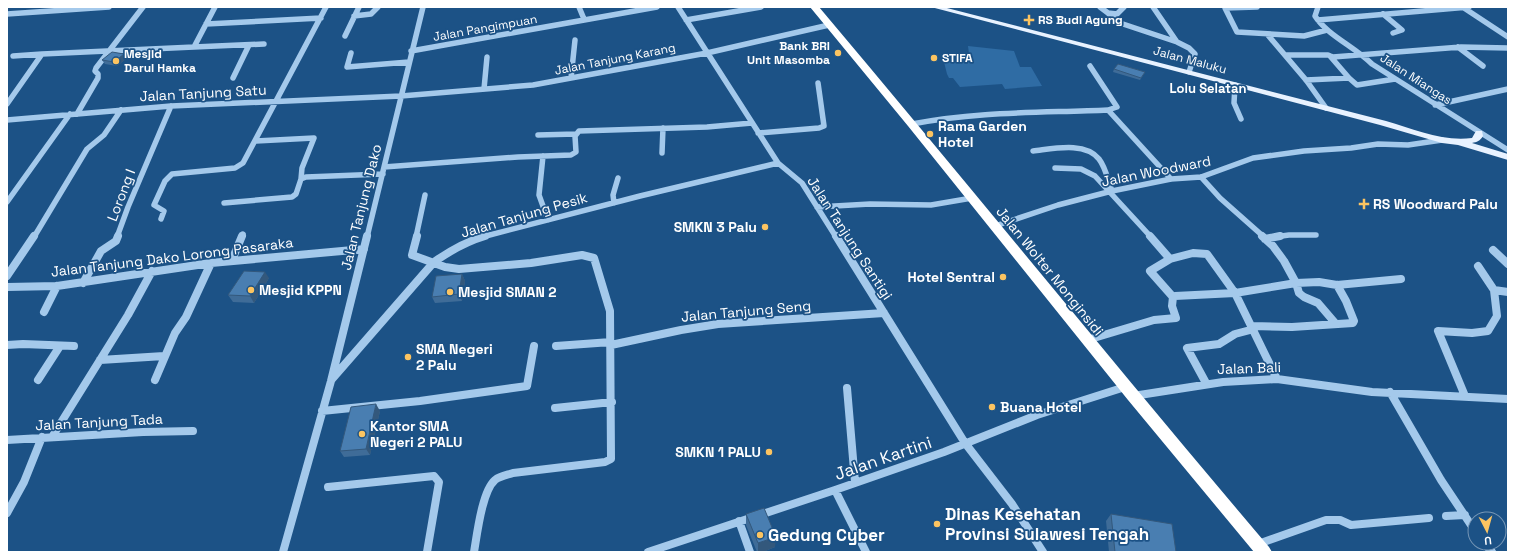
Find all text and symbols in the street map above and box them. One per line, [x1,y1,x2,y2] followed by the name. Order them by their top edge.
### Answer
[432,11,538,45] street label: Jalan Pangimpuan
[1038,12,1123,28] place label: RS Budi Agung
[1023,14,1035,26] marker: RS Budi Agung
[747,38,830,68] place label: Bank BRI Unit Masomba
[553,39,677,79] street label: Jalan Tanjung Karang
[1152,43,1228,77] street label: Jalan Maluku
[124,46,196,76] place label: Mesjid Darul Hamka
[833,48,843,58] marker: Bank BRI Unit Masomba
[942,50,973,66] place label: STIFA
[1377,50,1455,108] street label: Jalan Miangas
[929,53,939,63] marker: STIFA
[111,56,121,66] marker: Mesjid Darul Hamka
[1169,80,1247,97] district label: Lolu Selatan
[139,81,267,105] street label: Jalan Tanjung Satu
[938,117,1027,151] place label: Rama Garden Hotel
[925,129,935,139] marker: Rama Garden Hotel
[337,142,385,272] street label: Jalan Tanjung Dako
[1100,152,1212,190] street label: Jalan Woodward
[103,166,139,224] street label: Lorong I
[803,173,897,303] street label: Jalan Tanjung Santigi
[459,188,590,242] street label: Jalan Tanjung Pesik
[1373,195,1498,213] place label: RS Woodward Palu
[1358,198,1370,210] marker: RS Woodward Palu
[992,203,1108,339] street label: Jalan Wolter Monginsidi
[674,218,757,236] place label: SMKN 3 Palu
[760,222,770,232] marker: SMKN 3 Palu
[50,233,294,281] street label: Jalan Tanjung Dako Lorong Pasaraka
[907,268,995,286] place label: Hotel Sentral
[998,272,1008,282] marker: Hotel Sentral
[259,281,342,299] place label: Mesjid KPPN
[458,283,557,301] place label: Mesjid SMAN 2
[246,285,256,295] marker: Mesjid KPPN
[445,287,455,297] marker: Mesjid SMAN 2
[680,296,812,326] street label: Jalan Tanjung Seng
[416,340,493,374] place label: SMA Negeri 2 Palu
[403,352,413,362] marker: SMA Negeri 2 Palu
[1217,358,1281,378] street label: Jalan Bali
[1000,398,1082,416] place label: Buana Hotel
[987,402,997,412] marker: Buana Hotel
[35,410,163,434] street label: Jalan Tanjung Tada
[370,417,462,451] place label: Kantor SMA Negeri 2 PALU
[357,429,367,439] marker: Kantor SMA Negeri 2 PALU
[832,431,934,485] street label: Jalan Kartini
[675,443,761,461] place label: SMKN 1 PALU
[764,447,774,457] marker: SMKN 1 PALU
[945,503,1149,545] place label: Dinas Kesehatan Provinsi Sulawesi Tengah
[1467,511,1507,551] north arrow
[932,519,942,529] marker: Dinas Kesehatan Provinsi Sulawesi Tengah
[768,524,885,546] place label: Gedung Cyber
[755,530,765,540] marker: Gedung Cyber
[1484,534,1492,548] text: U

